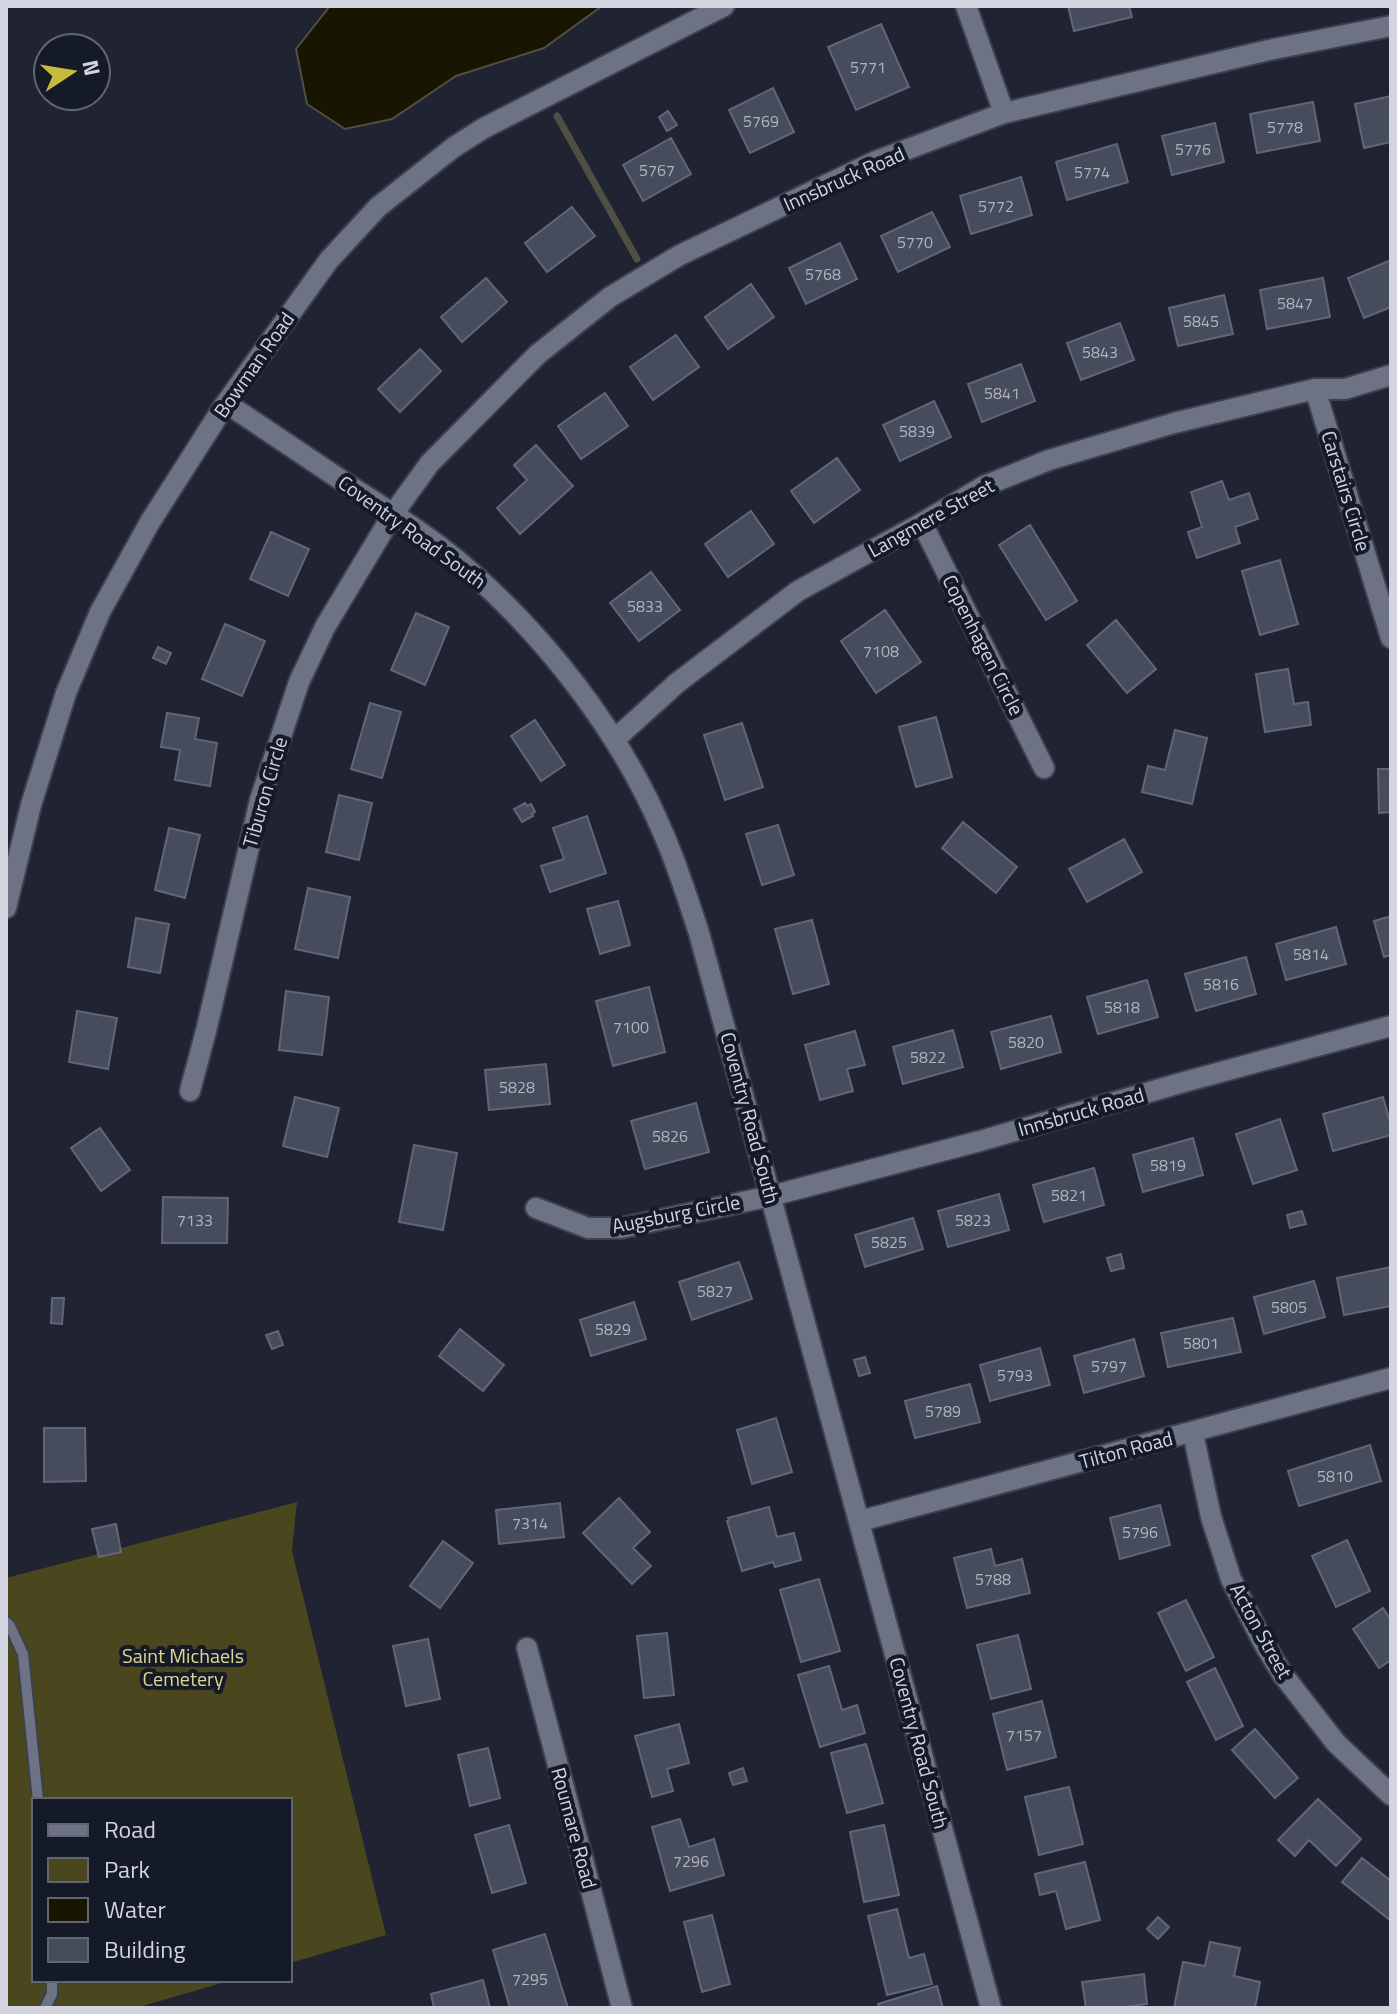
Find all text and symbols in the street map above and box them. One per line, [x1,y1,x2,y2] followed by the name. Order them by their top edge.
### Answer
[32,32,112,112] north arrow
[850,55,886,79] house number: 5771
[73,57,110,79] text: N
[743,109,779,133] house number: 5769
[1267,115,1303,139] house number: 5778
[1175,137,1211,161] house number: 5776
[778,138,909,219] street label: Innsbruck Road
[639,158,675,182] house number: 5767
[1074,160,1110,184] house number: 5774
[978,194,1014,218] house number: 5772
[897,230,933,254] house number: 5770
[805,262,841,286] house number: 5768
[1277,291,1313,315] house number: 5847
[206,305,302,424] street label: Bowman Road
[1183,309,1219,333] house number: 5845
[1082,340,1118,364] house number: 5843
[984,381,1020,405] house number: 5841
[899,419,935,443] house number: 5839
[1313,427,1380,555] street label: Carstairs Circle
[332,467,493,596] street label: Coventry Road South
[862,470,1000,565] street label: Langmere Street
[935,569,1032,721] street label: Copenhagen Circle
[627,594,663,618] house number: 5833
[863,639,899,663] house number: 7108
[234,733,295,851] street label: Tiburon Circle
[1293,942,1329,966] house number: 5814
[1203,972,1239,996] house number: 5816
[1104,995,1140,1019] house number: 5818
[613,1015,649,1039] house number: 7100
[713,1028,788,1207] street label: Coventry Road South
[1008,1030,1044,1054] house number: 5820
[910,1045,946,1069] house number: 5822
[499,1075,535,1099] house number: 5828
[1014,1079,1148,1144] street label: Innsbruck Road
[652,1124,688,1148] house number: 5826
[1150,1153,1186,1177] house number: 5819
[1051,1183,1087,1207] house number: 5821
[609,1186,743,1241] street label: Augsburg Circle
[177,1208,213,1232] house number: 7133
[955,1208,991,1232] house number: 5823
[871,1230,907,1254] house number: 5825
[697,1279,733,1303] house number: 5827
[1271,1295,1307,1319] house number: 5805
[595,1317,631,1341] house number: 5829
[1183,1331,1219,1355] house number: 5801
[1091,1354,1127,1378] house number: 5797
[997,1363,1033,1387] house number: 5793
[925,1399,961,1423] house number: 5789
[1076,1422,1176,1477] street label: Tilton Road
[1317,1464,1353,1488] house number: 5810
[512,1511,548,1535] house number: 7314
[1122,1520,1158,1544] house number: 5796
[975,1567,1011,1591] house number: 5788
[1222,1577,1300,1684] street label: Acton Street
[122,1640,244,1694] park label: Saint Michaels Cemetery
[882,1653,957,1832] street label: Coventry Road South
[1006,1723,1042,1747] house number: 7157
[543,1764,606,1892] street label: Roumare Road
[32,1798,292,1982] legend
[104,1811,156,1847] text: Road
[673,1849,709,1873] house number: 7296
[104,1851,150,1887] text: Park
[104,1891,166,1927] text: Water
[104,1931,186,1967] text: Building
[512,1967,548,1991] house number: 7295

